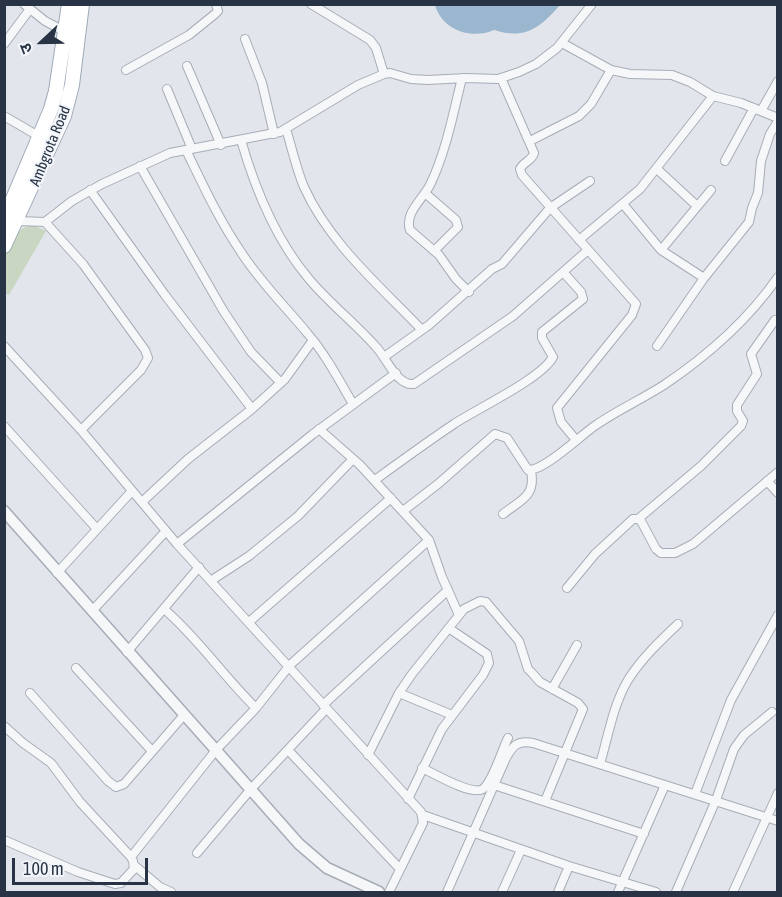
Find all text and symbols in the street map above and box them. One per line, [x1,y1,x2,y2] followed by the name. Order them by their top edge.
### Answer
[12,12,72,72] north arrow
[15,41,35,56] text: उ
[26,103,74,189] street label: Ambgrota Road
[15,846,152,884] scale bar
[23,858,64,879] text: 100 m

